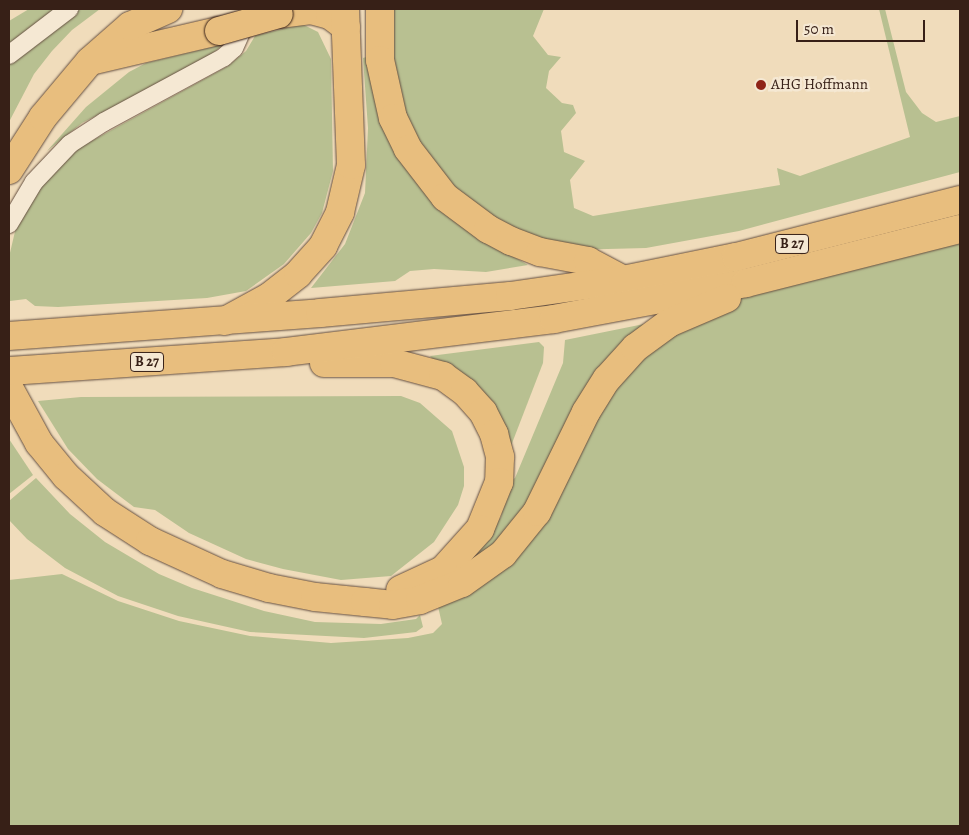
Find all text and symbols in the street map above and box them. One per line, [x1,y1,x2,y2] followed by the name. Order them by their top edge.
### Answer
[799,10,928,42] scale bar
[804,19,834,39] text: 50 m
[771,76,868,94] place label: AHG Hoffmann
[755,79,767,91] marker: AHG Hoffmann
[774,232,810,255] road number: B 27
[130,351,164,374] road number: B 27

